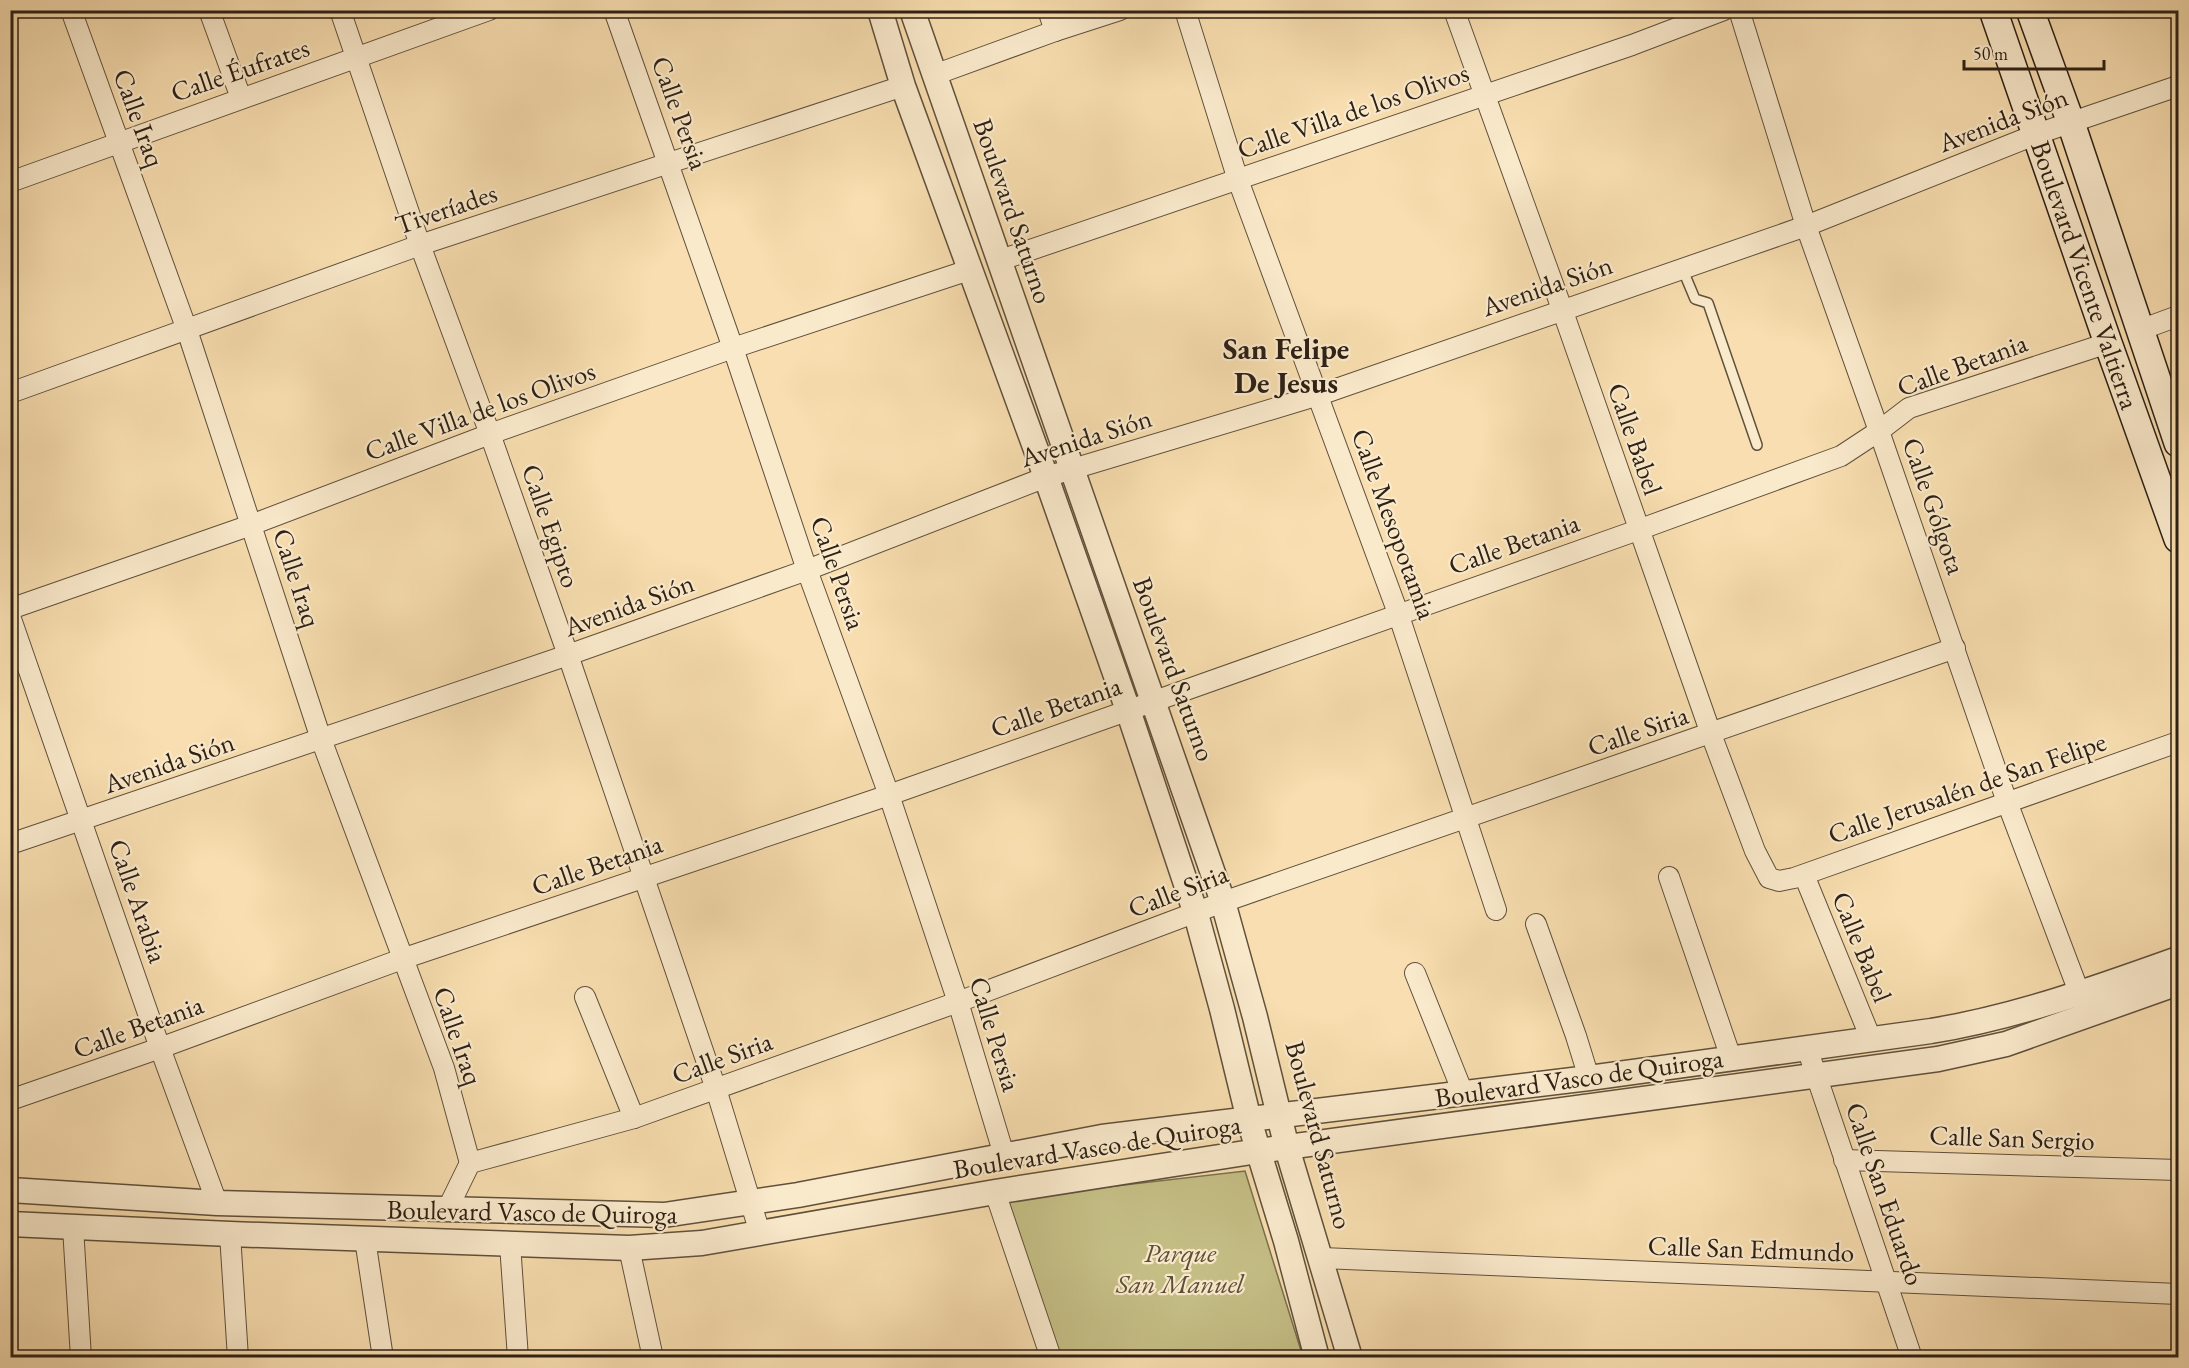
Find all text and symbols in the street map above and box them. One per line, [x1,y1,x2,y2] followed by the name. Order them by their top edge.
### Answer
[166,29,314,110] street label: Calle Éufrates
[1964,33,2104,71] scale bar
[1973,42,2008,65] text: 50 m
[644,51,717,174] street label: Calle Persia
[1232,54,1473,167] street label: Calle Villa de los Olivos
[106,64,174,173] street label: Calle Iraq
[1932,79,2073,161] street label: Avenida Sión
[965,114,1062,308] street label: Boulevard Saturno
[2023,136,2148,414] street label: Boulevard Vicente Valtierra
[390,175,502,242] street label: Tiveríades
[1476,247,1617,325] street label: Avenida Sión
[1892,325,2032,404] street label: Calle Betania
[1223,329,1349,402] district label: San Felipe De Jesus
[360,353,600,468] street label: Calle Villa de los Olivos
[1600,378,1671,500] street label: Calle Babel
[1015,400,1156,475] street label: Avenida Sión
[1344,424,1445,624] street label: Calle Mesopotamia
[1895,433,1974,579] street label: Calle Gólgota
[514,459,589,592] street label: Calle Egipto
[1444,505,1584,582] street label: Calle Betania
[803,511,874,635] street label: Calle Persia
[265,524,330,633] street label: Calle Iraq
[558,565,699,645] street label: Avenida Sión
[1125,572,1224,766] street label: Boulevard Saturno
[986,668,1126,745] street label: Calle Betania
[1583,697,1693,764] street label: Calle Siria
[1823,723,2110,852] street label: Calle Jerusalén de San Felipe
[98,724,239,802] street label: Avenida Sión
[527,826,667,903] street label: Calle Betania
[101,834,176,968] street label: Calle Arabia
[1123,855,1233,926] street label: Calle Siria
[1824,886,1900,1007] street label: Calle Babel
[961,972,1030,1096] street label: Calle Persia
[425,982,492,1091] street label: Calle Iraq
[68,987,208,1066] street label: Calle Betania
[667,1023,777,1092] street label: Calle Siria
[1278,1037,1361,1233] street label: Boulevard Saturno
[1432,1040,1726,1115] street label: Boulevard Vasco de Quiroga
[1838,1098,1933,1290] street label: Calle San Eduardo
[951,1106,1243,1187] street label: Boulevard Vasco de Quiroga
[1929,1117,2095,1158] street label: Calle San Sergio
[386,1191,678,1232] street label: Boulevard Vasco de Quiroga
[1647,1227,1855,1270] street label: Calle San Edmundo
[1115,1235,1245,1301] park label: Parque San Manuel

